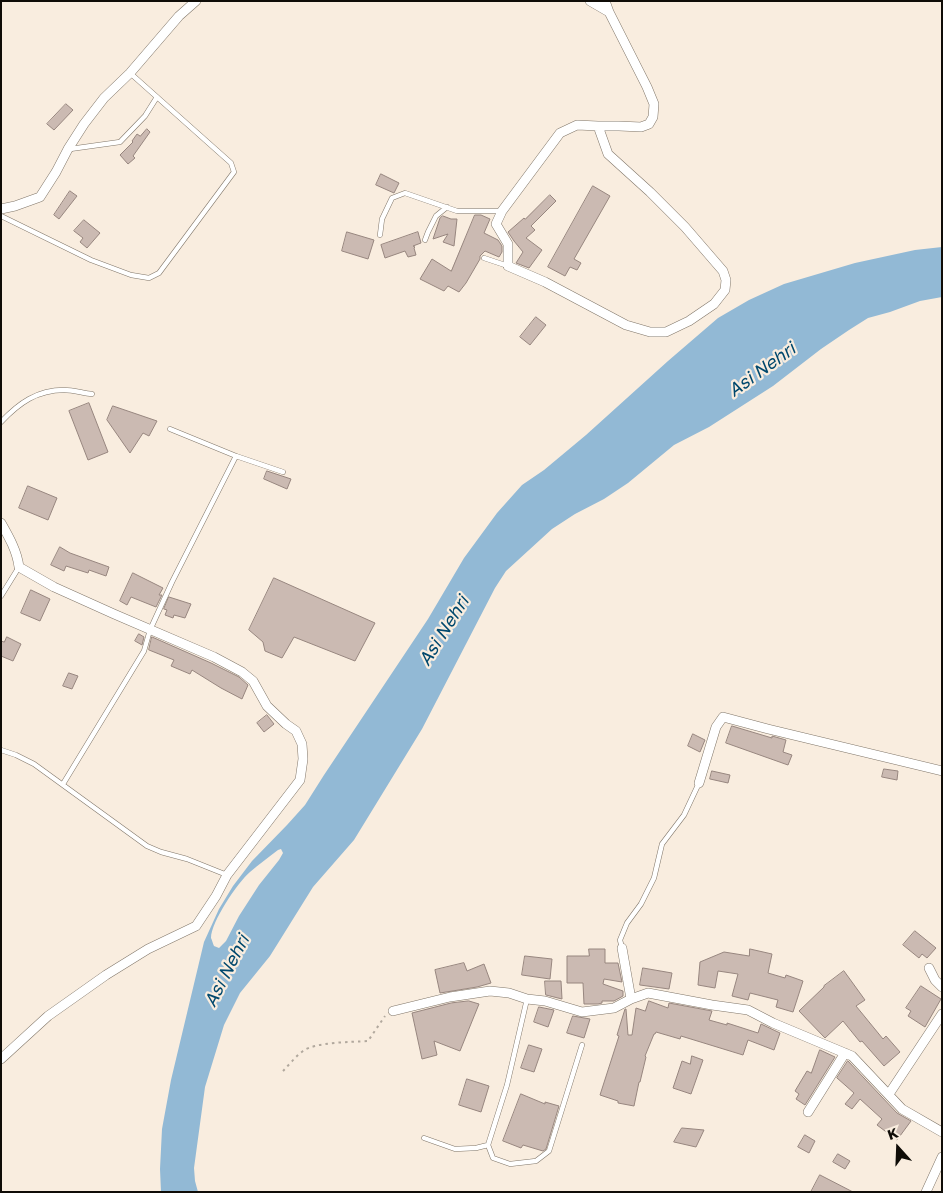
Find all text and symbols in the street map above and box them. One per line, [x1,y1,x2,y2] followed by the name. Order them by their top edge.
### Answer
[724,338,800,402] water label: Asi Nehri
[414,592,474,670] water label: Asi Nehri
[200,931,254,1011] water label: Asi Nehri
[873,1123,923,1173] north arrow
[885,1124,900,1143] text: K

